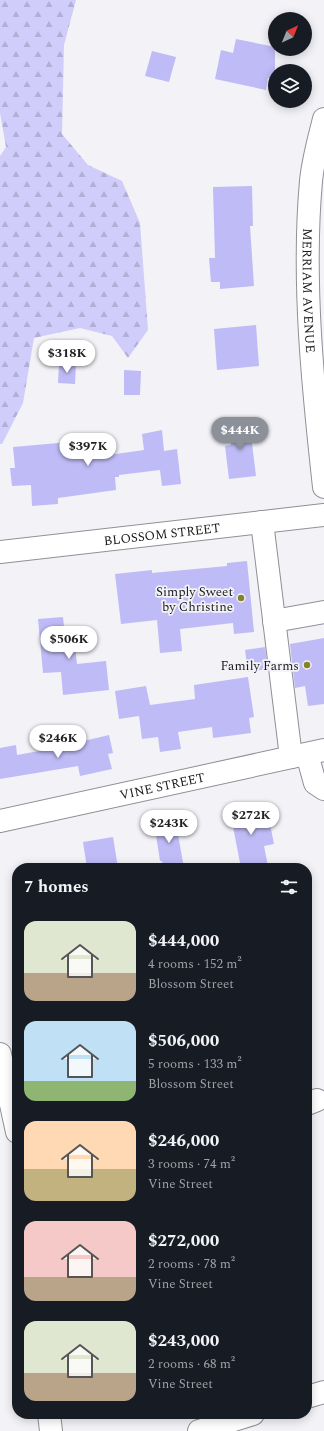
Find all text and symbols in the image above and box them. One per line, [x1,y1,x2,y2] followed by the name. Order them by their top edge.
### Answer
[268,12,312,56] north arrow
[268,12,312,108] map controls
[268,64,312,108] button: layers
[297,228,320,353] street label: MERRIAM AVENUE
[39,340,95,374] pin: $318K
[47,343,87,363] text: $318K
[212,417,268,451] pin: $444K
[220,420,260,440] text: $444K
[60,433,116,467] pin: $397K
[68,436,108,456] text: $397K
[103,518,222,551] street label: BLOSSOM STREET
[156,582,233,617] place label: Simply Sweet by Christine
[236,593,246,603] marker: Simply Sweet by Christine
[41,626,97,660] pin: $506K
[49,629,89,649] text: $506K
[220,656,299,676] place label: Family Farms
[302,660,312,670] marker: Family Farms
[30,725,86,759] pin: $246K
[38,728,78,748] text: $246K
[118,767,207,805] street label: VINE STREET
[223,802,279,836] pin: $272K
[231,805,271,825] text: $272K
[141,810,197,844] pin: $243K
[149,813,189,833] text: $243K
[24,874,89,900] text: 7 homes
[278,876,300,898] icon: filters
[148,928,219,954] text: $444,000
[56,937,104,985] icon: home
[148,954,242,974] text: 4 rooms · 152 m²
[148,974,234,994] text: Blossom Street
[148,1028,219,1054] text: $506,000
[56,1037,104,1085] icon: home
[148,1054,242,1074] text: 5 rooms · 133 m²
[148,1074,234,1094] text: Blossom Street
[148,1128,219,1154] text: $246,000
[56,1137,104,1185] icon: home
[148,1154,235,1174] text: 3 rooms · 74 m²
[148,1174,213,1194] text: Vine Street
[148,1228,219,1254] text: $272,000
[56,1237,104,1285] icon: home
[148,1254,235,1274] text: 2 rooms · 78 m²
[148,1274,213,1294] text: Vine Street
[148,1328,219,1354] text: $243,000
[56,1337,104,1385] icon: home
[148,1354,235,1374] text: 2 rooms · 68 m²
[148,1374,213,1394] text: Vine Street

